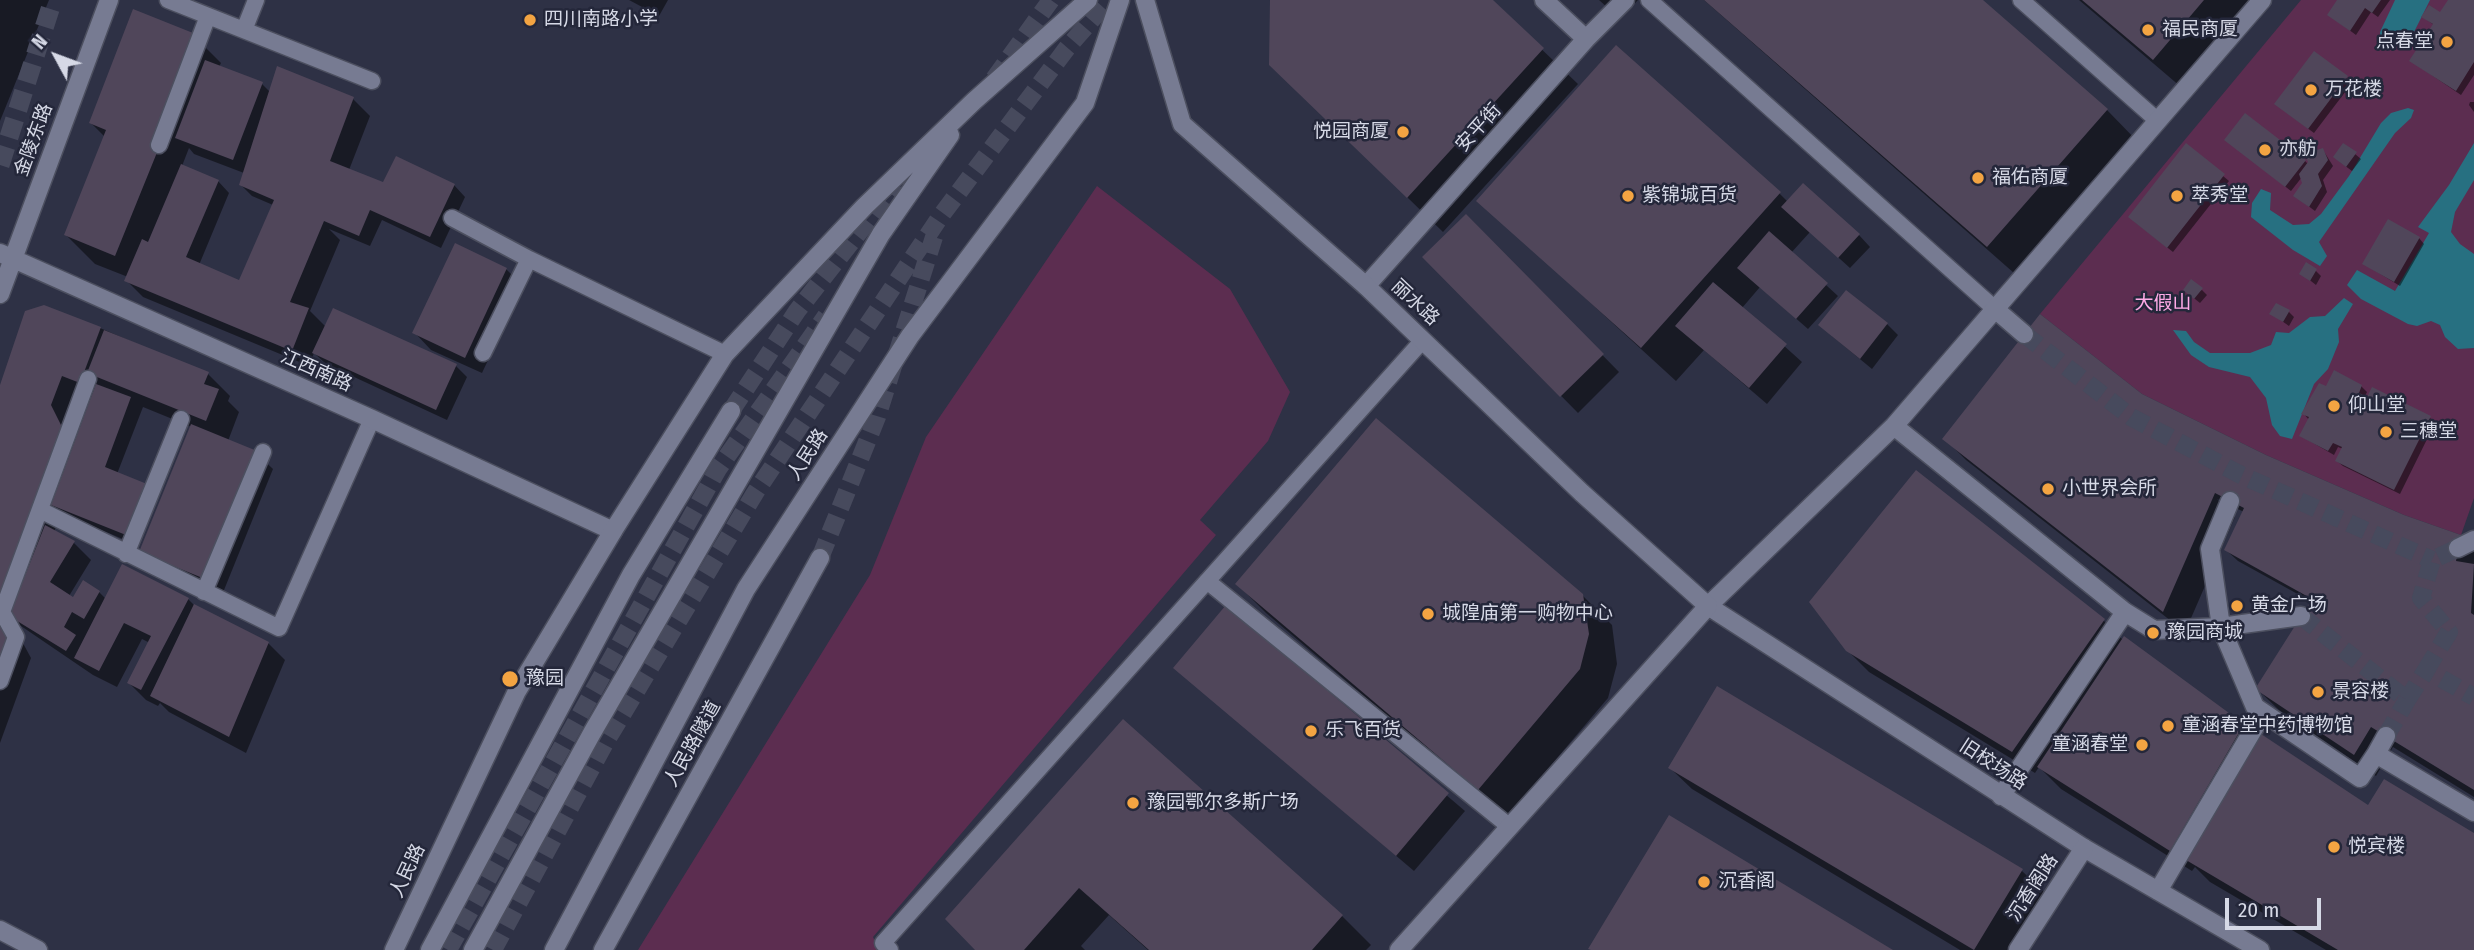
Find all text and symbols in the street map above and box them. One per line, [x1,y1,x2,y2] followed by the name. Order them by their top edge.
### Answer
[544,9,658,31] place label: 四川南路小学
[522,12,538,28] marker: 四川南路小学
[2162,19,2238,41] place label: 福民商厦
[21,21,91,91] north arrow
[2140,22,2156,38] marker: 福民商厦
[27,30,52,54] text: N
[2376,31,2433,53] place label: 点春堂
[2439,34,2455,50] marker: 点春堂
[2325,79,2382,101] place label: 万花楼
[2303,82,2319,98] marker: 万花楼
[1451,99,1507,157] street label: 安平街
[10,100,58,180] street label: 金陵东路
[1313,121,1389,143] place label: 悦园商厦
[1395,124,1411,140] marker: 悦园商厦
[2279,139,2317,161] place label: 亦舫
[2257,142,2273,158] marker: 亦舫
[1992,167,2068,189] place label: 福佑商厦
[1970,170,1986,186] marker: 福佑商厦
[1642,185,1737,207] place label: 紫锦城百货
[2191,185,2248,207] place label: 萃秀堂
[1620,188,1636,204] marker: 紫锦城百货
[2169,188,2185,204] marker: 萃秀堂
[1386,275,1444,331] street label: 丽水路
[2135,293,2191,315] park label: 大假山
[277,345,355,397] street label: 江西南路
[2348,395,2405,417] place label: 仰山堂
[2326,398,2342,414] marker: 仰山堂
[2400,421,2457,443] place label: 三穗堂
[2378,424,2394,440] marker: 三穗堂
[783,425,833,485] street label: 人民路
[2062,478,2157,500] place label: 小世界会所
[2040,481,2056,497] marker: 小世界会所
[2251,595,2327,617] place label: 黄金广场
[2229,598,2245,614] marker: 黄金广场
[1442,603,1613,625] place label: 城隍庙第一购物中心
[1420,606,1436,622] marker: 城隍庙第一购物中心
[2167,622,2243,644] place label: 豫园商城
[2145,625,2161,641] marker: 豫园商城
[526,668,564,690] place label: 豫园
[500,669,520,689] marker: 豫园
[2332,681,2389,703] place label: 景容楼
[2310,684,2326,700] marker: 景容楼
[660,697,726,791] street label: 人民路隧道
[2182,715,2353,737] place label: 童涵春堂中药博物馆
[2160,718,2176,734] marker: 童涵春堂中药博物馆
[1325,720,1401,742] place label: 乐飞百货
[1303,723,1319,739] marker: 乐飞百货
[2052,734,2128,756] place label: 童涵春堂
[1955,735,2031,795] street label: 旧校场路
[2134,737,2150,753] marker: 童涵春堂
[1147,792,1299,814] place label: 豫园鄂尔多斯广场
[1125,795,1141,811] marker: 豫园鄂尔多斯广场
[2348,836,2405,858] place label: 悦宾楼
[2326,839,2342,855] marker: 悦宾楼
[386,840,430,902] street label: 人民路
[2003,850,2063,926] street label: 沉香阁路
[1718,871,1775,893] place label: 沉香阁
[1696,874,1712,890] marker: 沉香阁
[2229,884,2325,928] scale bar
[2238,897,2279,923] text: 20 m

